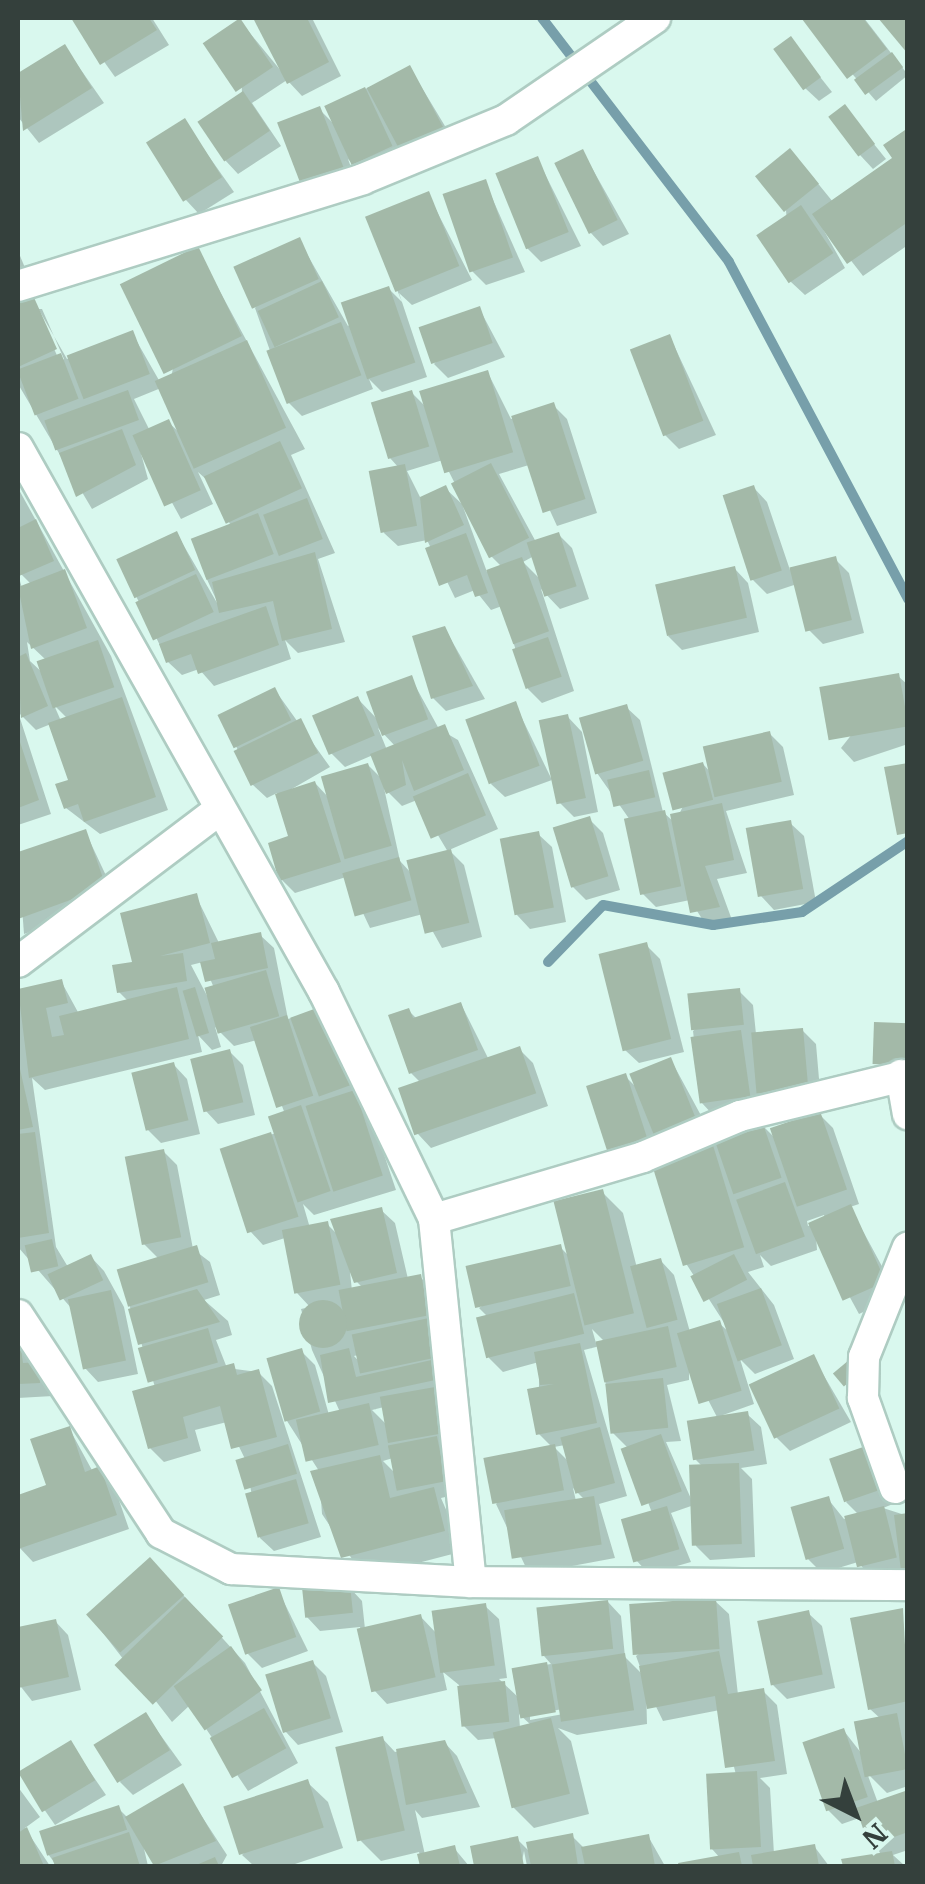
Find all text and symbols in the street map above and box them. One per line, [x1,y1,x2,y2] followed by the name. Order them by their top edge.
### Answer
[805,1764,905,1864] north arrow
[855,1816,896,1858] text: N

